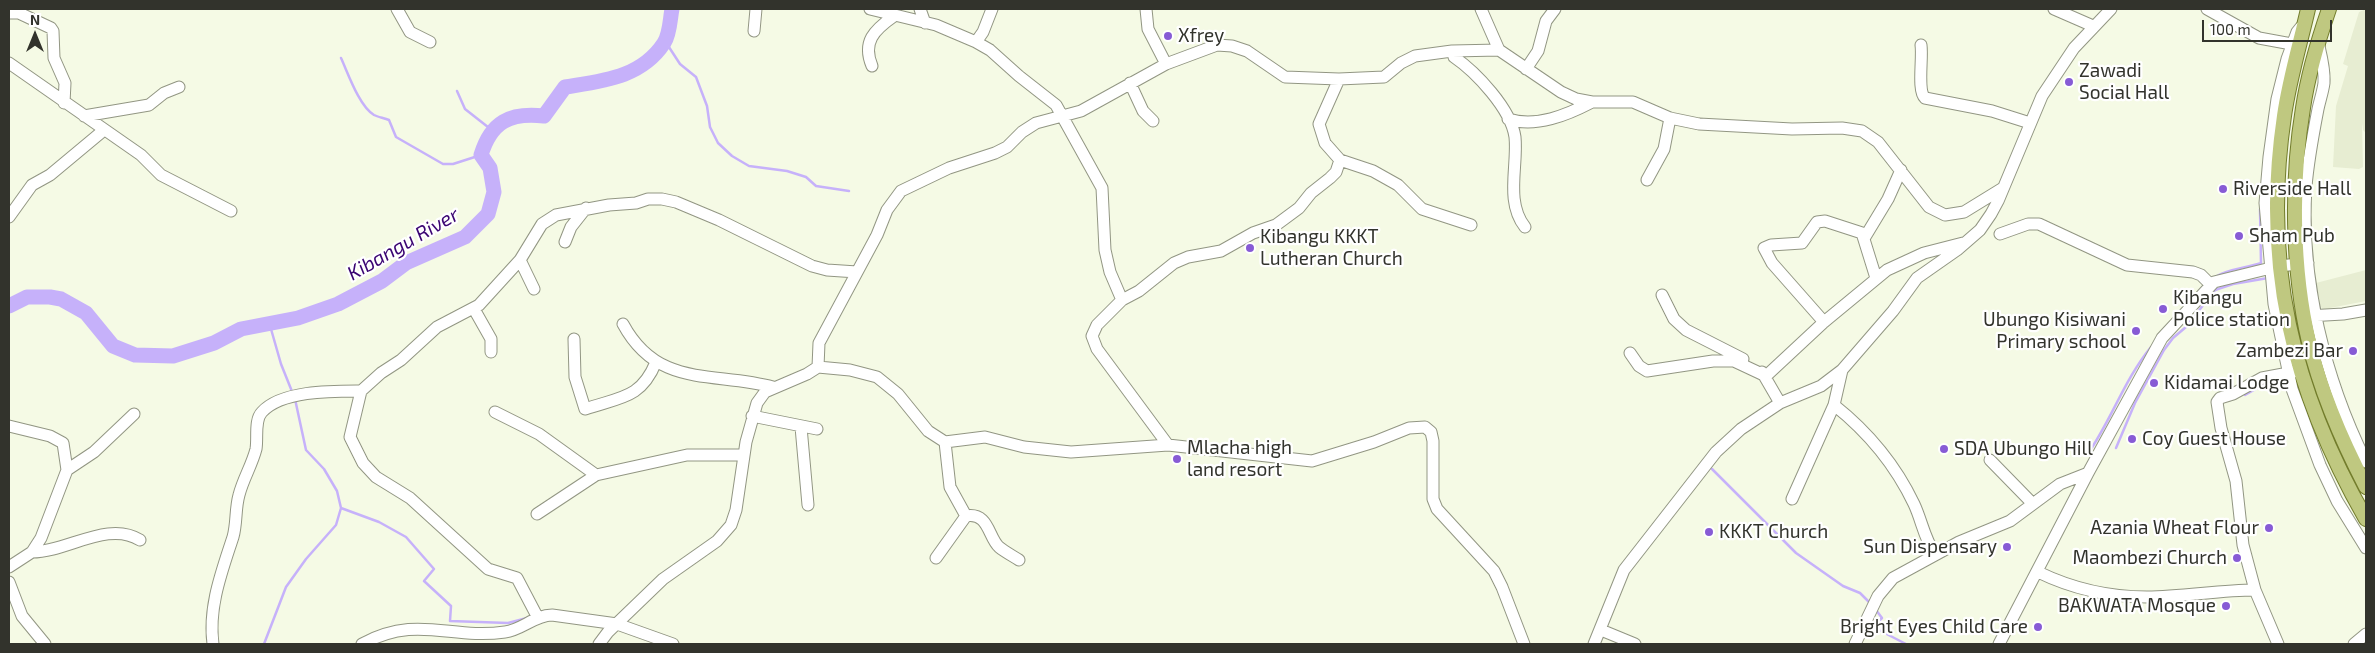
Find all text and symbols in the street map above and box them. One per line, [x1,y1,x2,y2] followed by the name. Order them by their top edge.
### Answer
[10,10,60,60] north arrow
[2205,10,2335,42] scale bar
[30,11,40,28] text: N
[2210,20,2251,38] text: 100 m
[1178,25,1224,47] place label: Xfrey
[1162,30,1174,42] marker: Xfrey
[2079,60,2169,104] place label: Zawadi Social Hall
[2063,76,2075,88] marker: Zawadi Social Hall
[2233,178,2351,200] place label: Riverside Hall
[2217,183,2229,195] marker: Riverside Hall
[343,202,463,286] water label: Kibangu River
[2249,225,2335,247] place label: Sham Pub
[1260,226,1403,270] place label: Kibangu KKKT Lutheran Church
[2233,230,2245,242] marker: Sham Pub
[1244,242,1256,254] marker: Kibangu KKKT Lutheran Church
[2173,287,2290,331] place label: Kibangu Police station
[2157,303,2169,315] marker: Kibangu Police station
[1983,309,2126,353] place label: Ubungo Kisiwani Primary school
[2130,325,2142,337] marker: Ubungo Kisiwani Primary school
[2236,340,2343,362] place label: Zambezi Bar
[2347,345,2359,357] marker: Zambezi Bar
[2164,372,2289,394] place label: Kidamai Lodge
[2148,377,2160,389] marker: Kidamai Lodge
[2142,428,2286,450] place label: Coy Guest House
[2126,433,2138,445] marker: Coy Guest House
[1187,437,1292,481] place label: Mlacha high land resort
[1954,438,2093,460] place label: SDA Ubungo Hill
[1938,443,1950,455] marker: SDA Ubungo Hill
[1171,453,1183,465] marker: Mlacha high land resort
[2090,517,2259,539] place label: Azania Wheat Flour
[1719,521,1828,543] place label: KKKT Church
[2263,522,2275,534] marker: Azania Wheat Flour
[1703,526,1715,538] marker: KKKT Church
[1863,536,1997,558] place label: Sun Dispensary
[2001,541,2013,553] marker: Sun Dispensary
[2072,547,2227,569] place label: Maombezi Church
[2231,552,2243,564] marker: Maombezi Church
[2058,595,2216,617] place label: BAKWATA Mosque
[2220,600,2232,612] marker: BAKWATA Mosque
[1840,616,2028,638] place label: Bright Eyes Child Care
[2032,621,2044,633] marker: Bright Eyes Child Care

